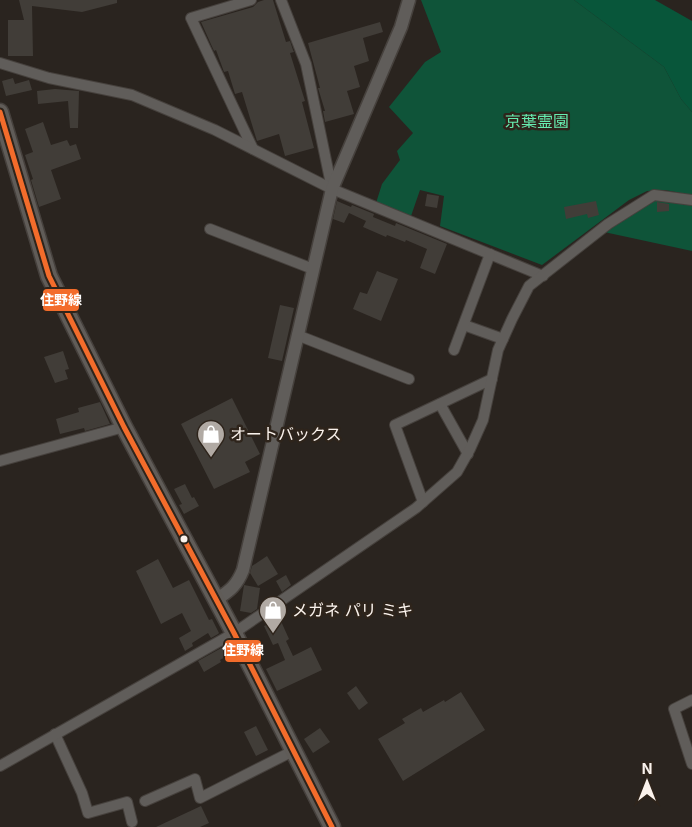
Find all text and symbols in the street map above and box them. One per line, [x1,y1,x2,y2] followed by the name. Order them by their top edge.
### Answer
[505,111,569,131] park label: 京葉霊園
[42,288,80,312] line badge: 住野線
[40,291,82,308] text: 住野線
[196,419,226,458] shop icon: オートバックス
[230,424,342,444] place label: オートバックス
[179,534,189,544] unlabelled marker
[258,595,288,634] shop icon: メガネ パリ ミキ
[292,600,413,620] place label: メガネ パリ ミキ
[224,639,262,663] line badge: 住野線
[222,641,264,658] text: 住野線
[622,757,672,807] north arrow
[642,760,652,777] text: N

